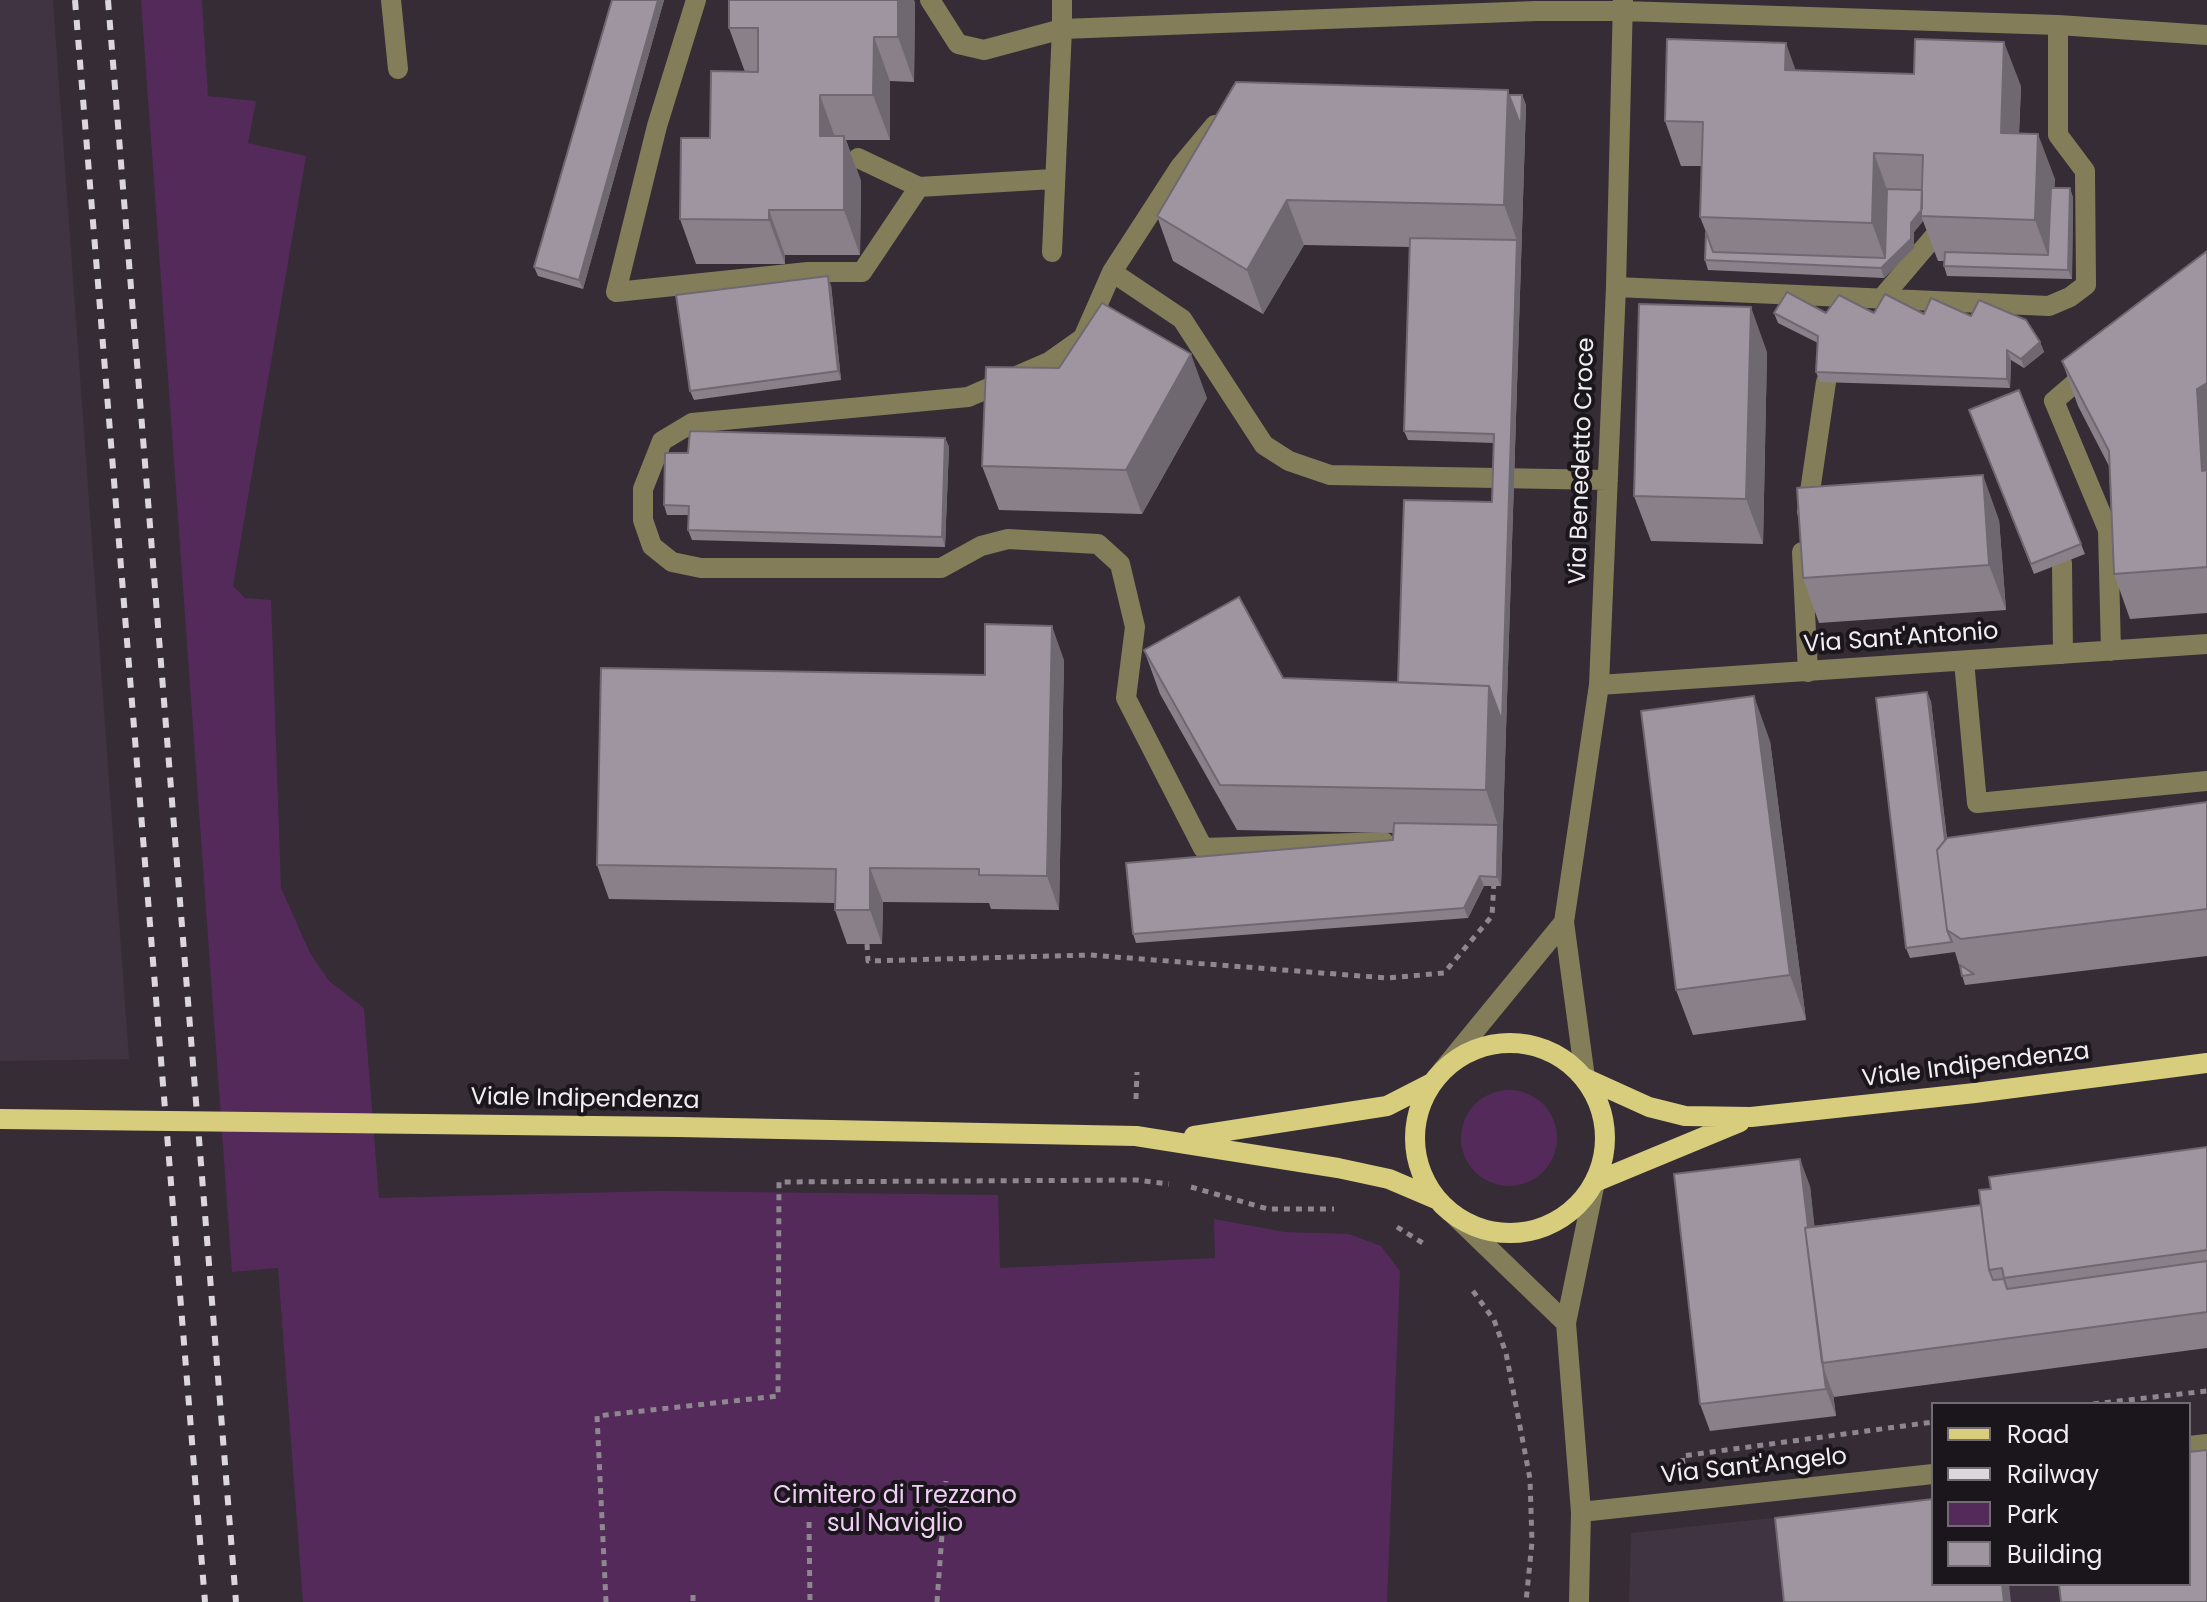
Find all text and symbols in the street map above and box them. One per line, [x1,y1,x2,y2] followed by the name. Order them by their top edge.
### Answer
[1564,337,1602,585] street label: Via Benedetto Croce
[1803,618,1999,660] street label: Via Sant'Antonio
[1861,1038,2091,1094] street label: Viale Indipendenza
[470,1084,700,1116] street label: Viale Indipendenza
[1931,1402,2191,1586] legend
[2007,1418,2069,1451] text: Road
[1660,1443,1848,1491] street label: Via Sant'Angelo
[2007,1458,2099,1491] text: Railway
[773,1483,1017,1539] park label: Cimitero di Trezzano sul Naviglio
[2007,1498,2058,1531] text: Park
[2007,1538,2103,1571] text: Building

